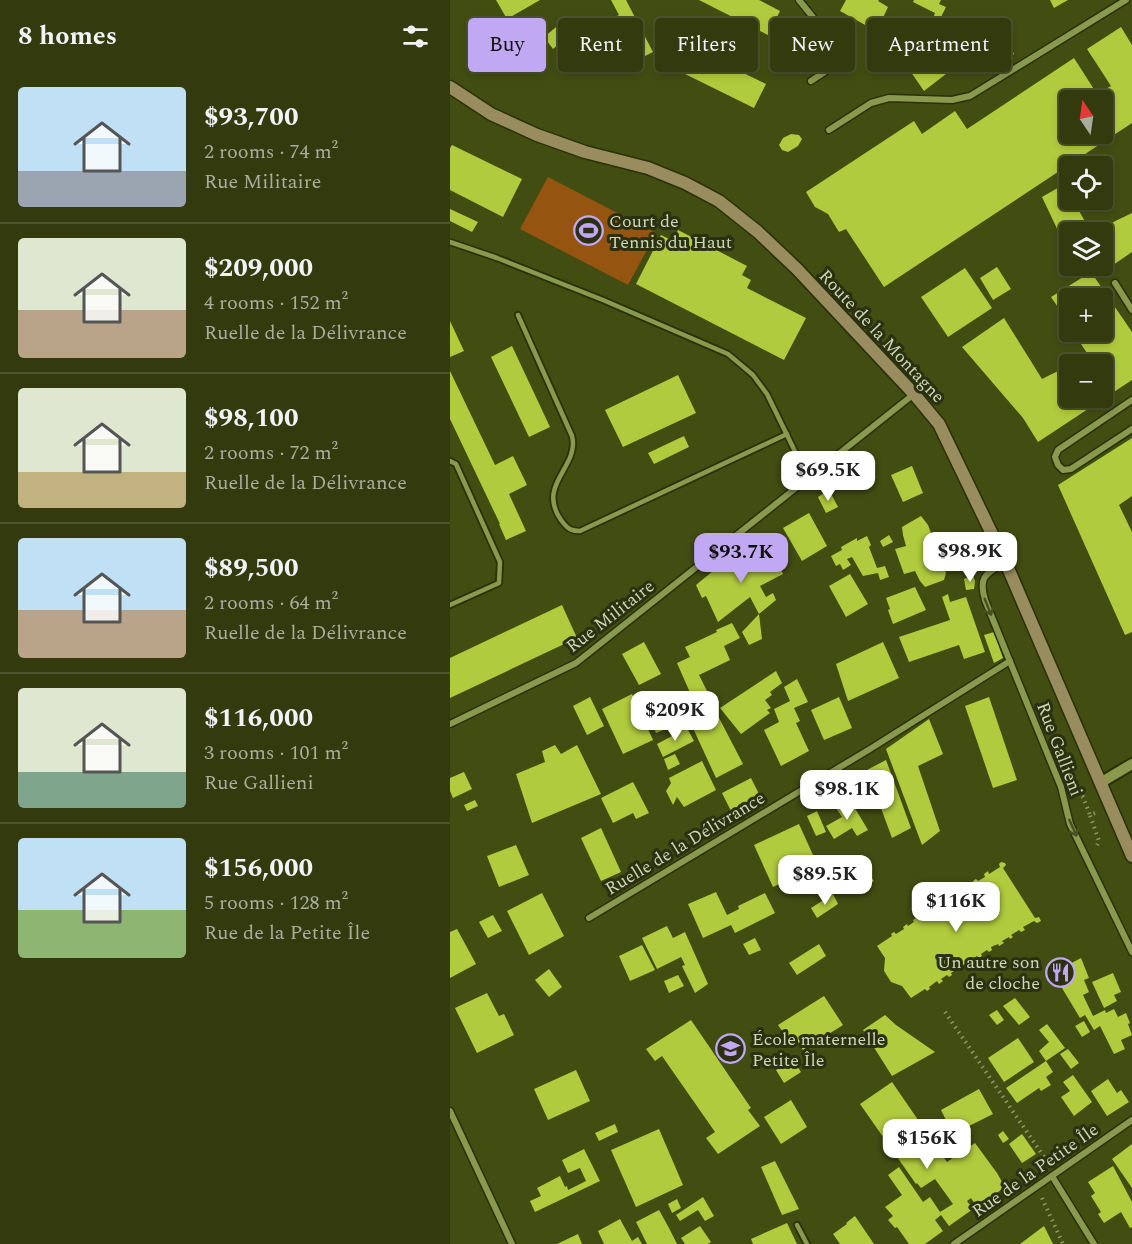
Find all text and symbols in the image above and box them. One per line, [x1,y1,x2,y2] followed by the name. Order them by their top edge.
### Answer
[18,16,117,56] text: 8 homes
[468,18,546,72] chip: Buy
[558,18,643,72] chip: Rent
[655,18,758,72] chip: Filters
[770,18,855,72] chip: New
[867,18,1011,72] chip: Apartment
[399,20,432,53] icon: filters
[1059,90,1113,144] north arrow
[1059,90,1113,408] map controls
[204,97,298,137] text: $93,700
[66,111,138,183] icon: home
[204,137,338,167] text: 2 rooms · 74 m²
[1059,156,1113,210] button: locate
[204,167,321,197] text: Rue Militaire
[609,208,732,256] place label: Court de Tennis du Haut
[572,215,604,247] sports icon: Court de Tennis du Haut
[1059,222,1113,276] button: layers
[204,248,313,288] text: $209,000
[66,262,138,334] icon: home
[812,263,951,409] street label: Route de la Montagne
[204,288,348,318] text: 4 rooms · 152 m²
[1059,288,1113,342] button: +
[204,318,407,348] text: Ruelle de la Délivrance
[1059,354,1113,408] button: −
[204,398,298,438] text: $98,100
[66,412,138,484] icon: home
[204,438,338,468] text: 2 rooms · 72 m²
[779,451,877,502] pin: $69.5K
[795,455,861,485] text: $69.5K
[204,468,407,498] text: Ruelle de la Délivrance
[921,532,1019,583] pin: $98.9K
[692,533,790,584] pin: $93.7K
[937,536,1003,566] text: $98.9K
[708,537,774,567] text: $93.7K
[204,548,298,588] text: $89,500
[66,562,138,634] icon: home
[560,573,660,660] street label: Rue Militaire
[204,588,338,618] text: 2 rooms · 64 m²
[984,598,995,616] one-way arrow
[204,618,407,648] text: Ruelle de la Délivrance
[633,691,717,742] pin: $209K
[645,695,705,725] text: $209K
[204,698,313,738] text: $116,000
[1029,698,1090,800] street label: Rue Gallieni
[66,712,138,784] icon: home
[204,738,348,768] text: 3 rooms · 101 m²
[204,768,314,798] text: Rue Gallieni
[798,770,896,821] pin: $98.1K
[814,774,880,804] text: $98.1K
[600,785,770,902] street label: Ruelle de la Délivrance
[1068,819,1079,837] one-way arrow
[204,848,313,888] text: $156,000
[776,855,874,906] pin: $89.5K
[792,859,858,889] text: $89.5K
[66,862,138,934] icon: home
[914,882,998,933] pin: $116K
[926,886,986,916] text: $116K
[204,888,348,918] text: 5 rooms · 128 m²
[204,918,370,948] text: Rue de la Petite Île
[937,949,1040,997] place label: Un autre son de cloche
[1045,956,1077,988] restaurant icon: Un autre son de cloche
[752,1026,886,1074] place label: École maternelle Petite Île
[715,1033,747,1065] school or university icon: École maternelle Petite Île
[966,1116,1104,1224] street label: Rue de la Petite Île
[885,1119,969,1170] pin: $156K
[897,1123,957,1153] text: $156K

